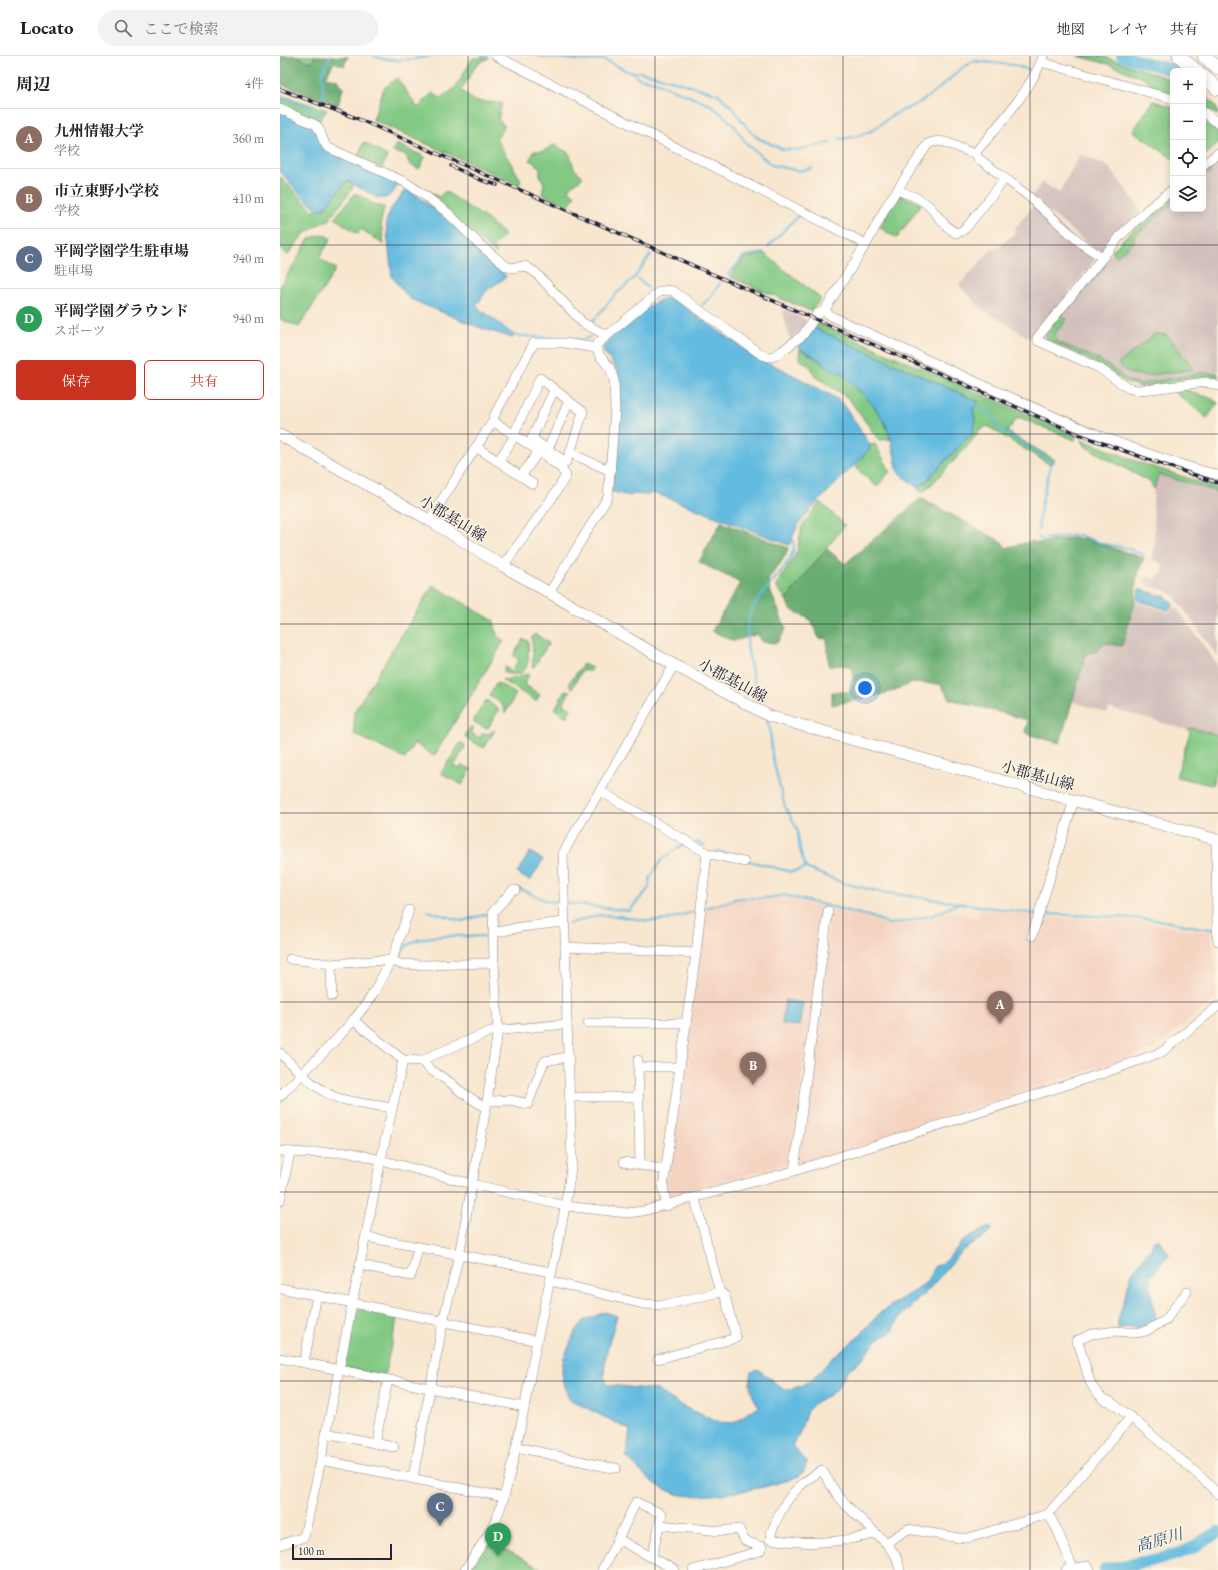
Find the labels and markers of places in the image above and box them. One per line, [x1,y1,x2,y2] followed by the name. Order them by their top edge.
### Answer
[987,991,1013,1024] pin: A
[740,1052,766,1085] pin: B
[427,1493,453,1526] pin: C
[485,1523,511,1556] pin: D

